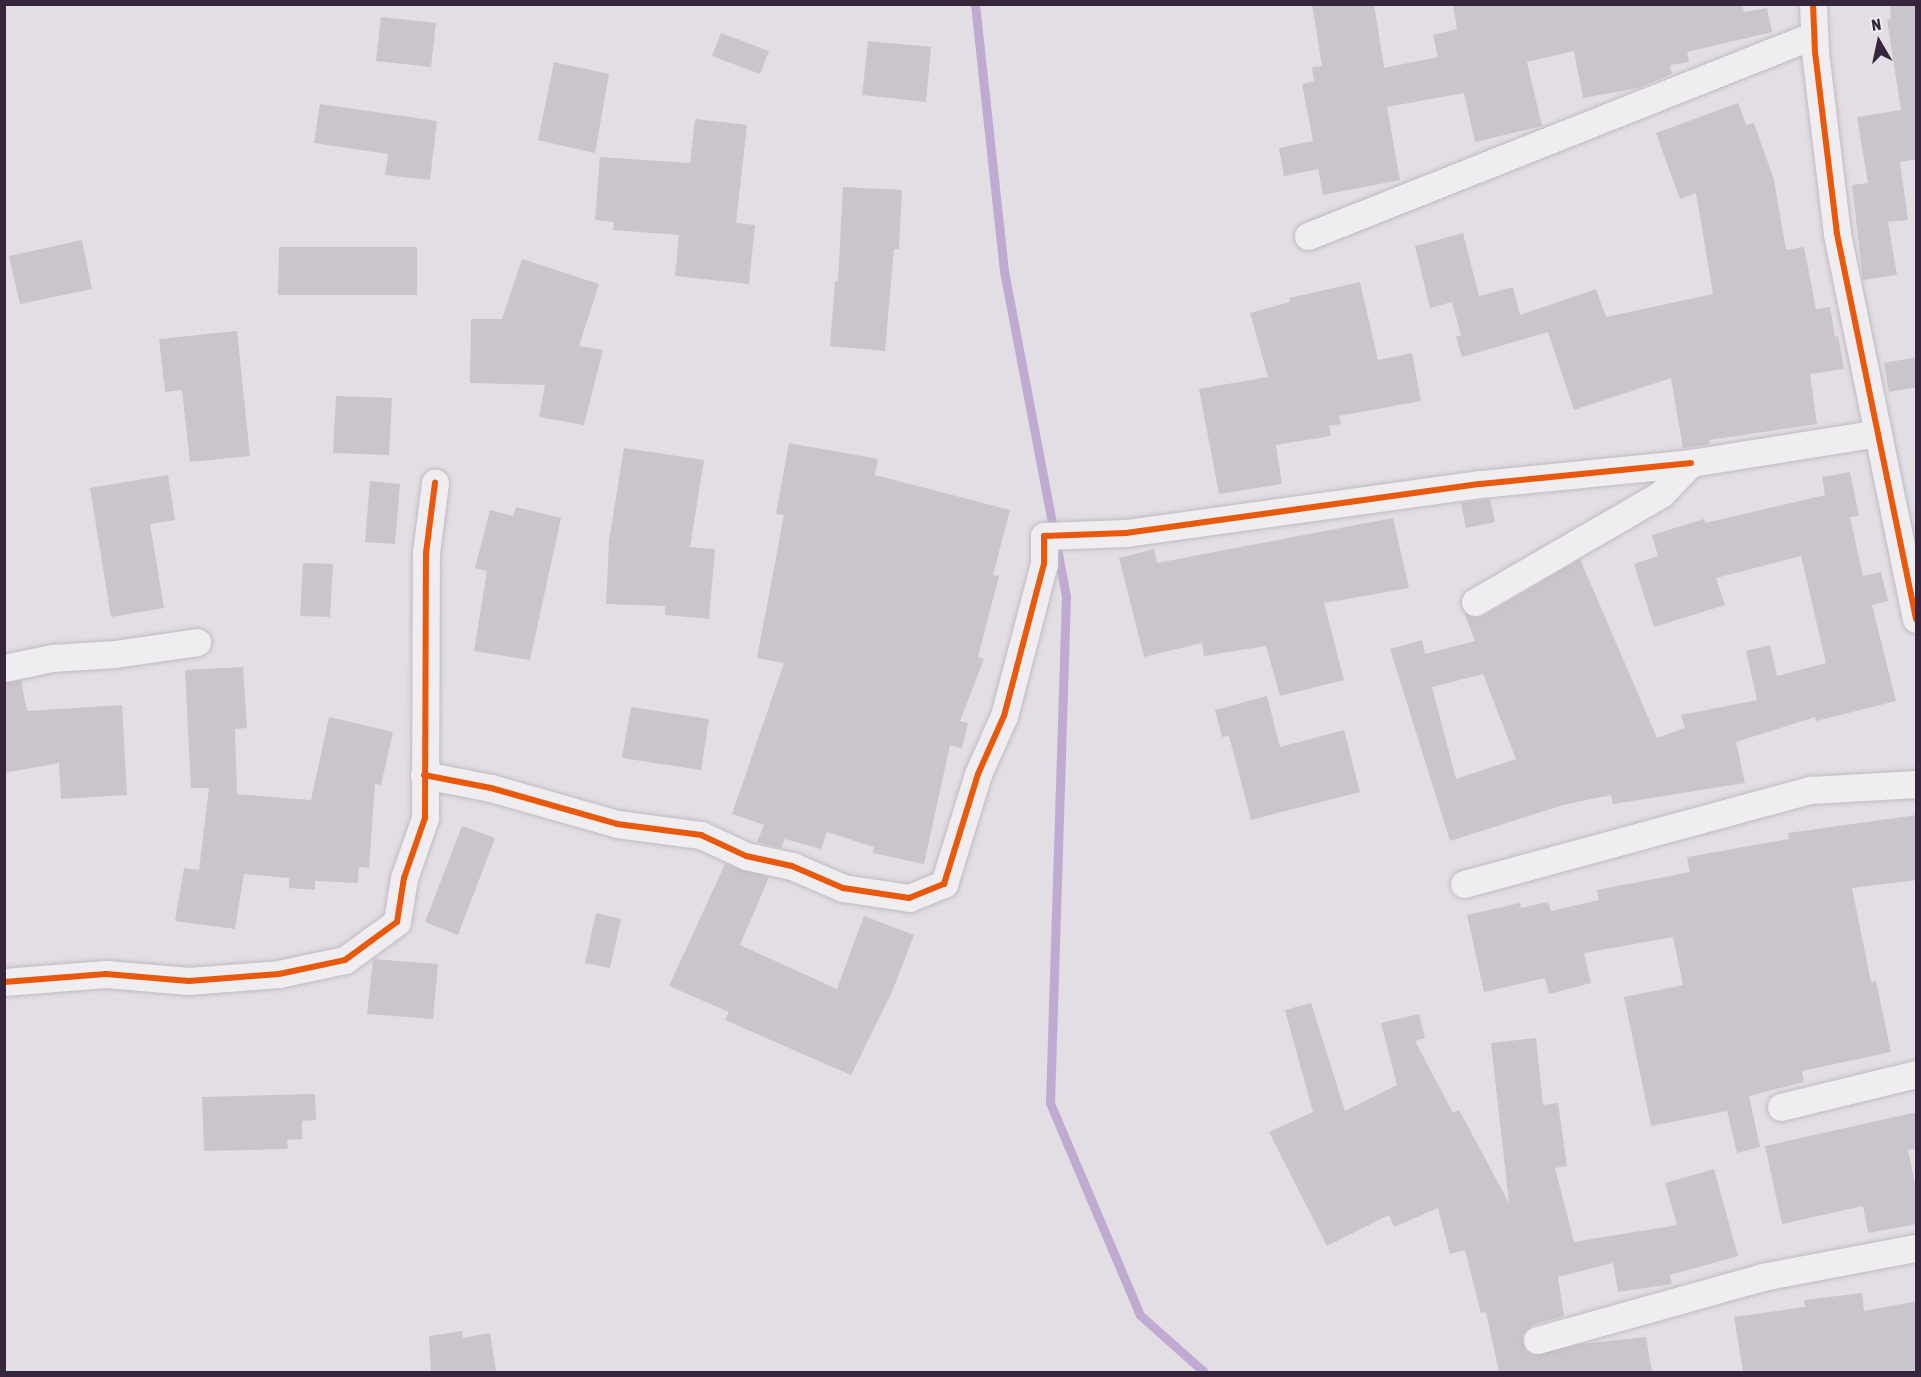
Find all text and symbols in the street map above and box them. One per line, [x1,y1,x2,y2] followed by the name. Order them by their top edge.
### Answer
[1849,12,1909,72] north arrow
[1870,15,1882,34] text: N

